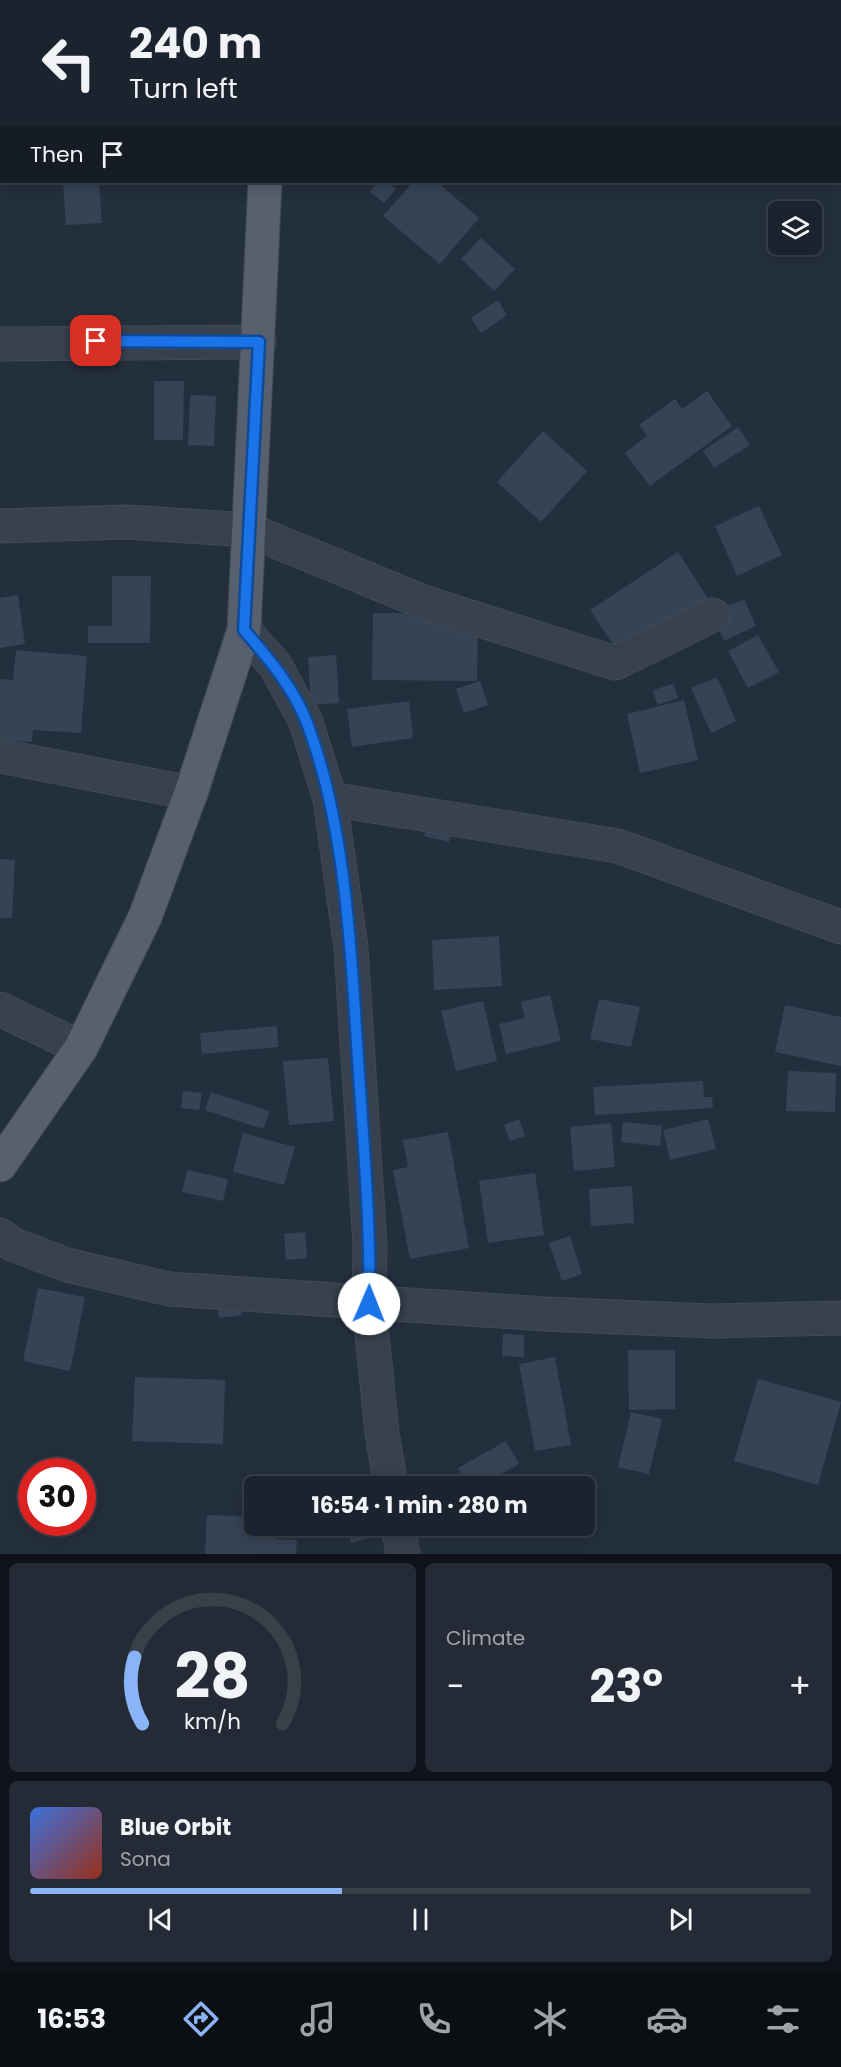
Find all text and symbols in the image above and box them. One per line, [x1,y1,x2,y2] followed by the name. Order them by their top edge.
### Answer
[129,14,262,73] text: 240 m
[30,24,108,102] icon: left
[129,70,238,107] text: Turn left
[96,138,129,171] icon: arrive
[30,139,84,170] text: Then
[768,201,822,255] map controls
[768,201,822,255] button: layers
[70,315,121,366] pin
[79,324,112,357] icon: arrive
[337,1272,401,1336] position arrow
[18,1458,96,1536] speed limit sign: 30
[311,1490,528,1521] text: 16:54 · 1 min · 280 m
[446,1624,525,1652] text: Climate
[174,1632,251,1720] text: 28
[589,1655,663,1718] text: 23°
[446,1663,464,1710] text: −
[788,1663,811,1710] text: +
[184,1707,241,1738] text: km/h
[120,1812,231,1843] text: Blue Orbit
[120,1845,171,1873] text: Sona
[144,1903,177,1936] icon: previous
[404,1903,437,1936] icon: pause
[664,1903,697,1936] icon: next
[180,1998,222,2040] icon: directions
[297,1998,339,2040] icon: music
[413,1998,455,2040] icon: phone
[529,1998,571,2040] icon: climate
[646,1998,688,2040] icon: car
[762,1998,804,2040] icon: filters
[37,2000,106,2037] text: 16:53

